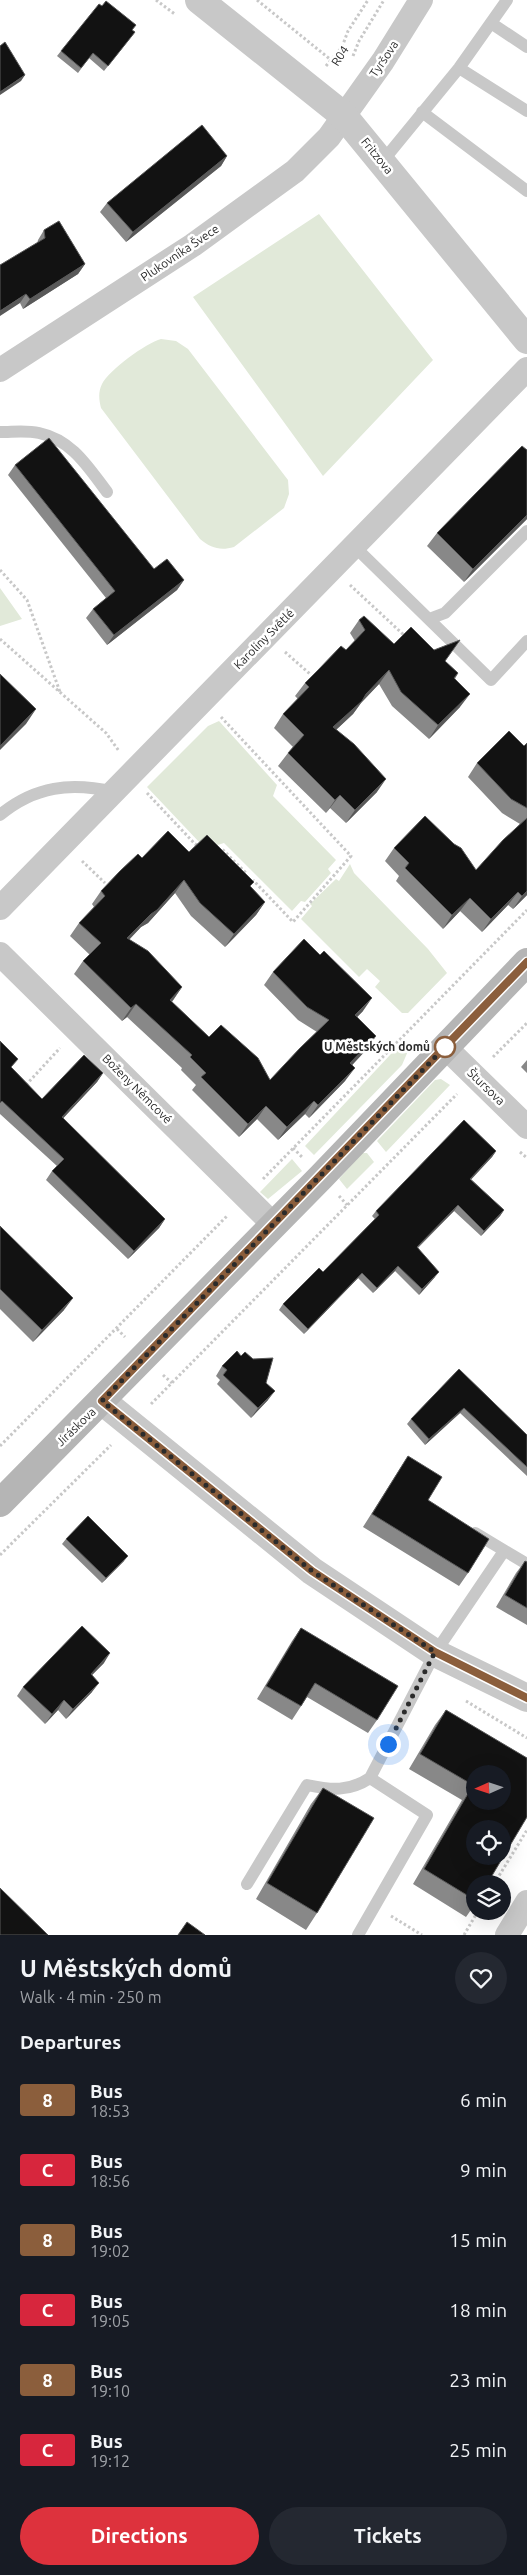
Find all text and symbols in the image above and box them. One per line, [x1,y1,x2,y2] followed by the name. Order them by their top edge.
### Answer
[367,38,400,79] street label: Tyršova
[328,43,351,68] street label: R04
[359,135,396,176] street label: Fritzova
[138,222,221,284] street label: Plukovníka Švece
[231,606,296,671] street label: Karoliny Světlé
[434,1036,456,1058] marker: U Městských domů
[324,1040,430,1053] place label: U Městských domů
[100,1051,175,1126] street label: Boženy Němcové
[465,1066,508,1108] street label: Štursova
[53,1405,98,1449] street label: Jiráskova
[376,1732,401,1757] your location
[466,1765,511,1810] north arrow
[466,1765,511,1920] map controls
[466,1820,511,1865] button: locate
[466,1875,511,1920] button: layers
[455,1952,507,2004] button: heart
[20,1955,232,1982] text: U Městských domů
[20,1988,162,2006] text: Walk · 4 min · 250 m
[20,2031,121,2053] text: Departures
[90,2080,123,2102] text: Bus
[460,2089,507,2111] text: 6 min
[42,2090,53,2110] text: 8
[90,2102,130,2120] text: 18:53
[90,2150,123,2172] text: Bus
[460,2159,507,2181] text: 9 min
[42,2160,53,2180] text: C
[90,2172,130,2190] text: 18:56
[90,2220,123,2242] text: Bus
[449,2229,507,2251] text: 15 min
[42,2230,53,2250] text: 8
[90,2242,130,2260] text: 19:02
[90,2290,123,2312] text: Bus
[449,2299,507,2321] text: 18 min
[42,2300,53,2320] text: C
[90,2312,130,2330] text: 19:05
[90,2360,123,2382] text: Bus
[449,2369,507,2391] text: 23 min
[42,2370,53,2390] text: 8
[90,2382,130,2400] text: 19:10
[90,2430,123,2452] text: Bus
[449,2439,507,2461] text: 25 min
[42,2440,53,2460] text: C
[90,2452,130,2470] text: 19:12
[20,2507,259,2565] button: Directions
[269,2507,507,2565] button: Tickets

